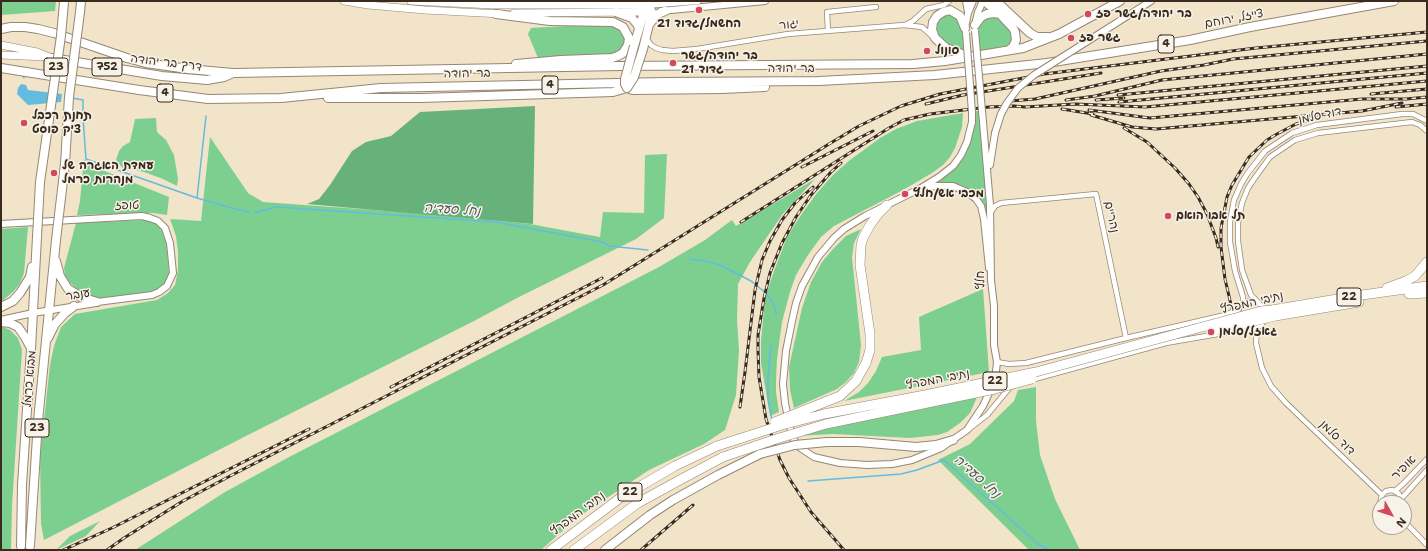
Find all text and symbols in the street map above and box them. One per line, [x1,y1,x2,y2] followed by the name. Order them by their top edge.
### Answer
[694,5,704,15] marker: החשמל/גדוד 21
[1203,6,1265,32] street label: צייזל, ירוחם
[1096,7,1192,21] place label: בר יהודה/גשר פז
[1083,9,1093,19] marker: בר יהודה/גשר פז
[657,17,741,31] place label: החשמל/גדוד 21
[778,17,800,33] street label: יגור
[1079,31,1121,45] place label: גשר פז
[1066,33,1076,43] marker: גשר פז
[1158,35,1174,53] road number: 4
[935,44,959,58] place label: סונול
[922,46,932,56] marker: סונול
[681,49,758,77] place label: בר יהודה/גשר גדוד 21
[129,51,203,75] street label: דרך בר יהודה
[44,58,68,76] road number: 23
[92,58,122,76] road number: 752
[668,58,678,68] marker: בר יהודה/גשר גדוד 21
[767,62,815,76] street label: בר יהודה
[443,66,491,82] street label: בר יהודה
[542,76,558,94] road number: 4
[157,84,173,102] road number: 4
[1297,104,1343,128] street label: דוד סלמן
[32,109,92,137] place label: תחנת רכבל צ'ק פוסט
[19,118,29,128] marker: תחנת רכבל צ'ק פוסט
[62,159,154,187] place label: עמדת האגרה של מנהרות כרמל
[49,168,59,178] marker: עמדת האגרה של מנהרות כרמל
[913,187,984,201] place label: מכבי אש/חלץ
[900,189,910,199] marker: מכבי אש/חלץ
[114,198,140,214] street label: טופז
[423,200,481,220] water label: נחל סעדיה
[1101,200,1121,234] street label: נהריים
[1176,209,1245,223] place label: תל אבו הואם
[1163,211,1173,221] marker: תל אבו הואם
[974,271,988,289] street label: חלץ
[65,286,91,304] street label: ענבר
[1337,288,1361,306] road number: 22
[1219,289,1285,317] street label: נתיבי המפרץ
[1219,325,1277,339] place label: גאזל/סלמן
[1206,327,1216,337] marker: גאזל/סלמן
[20,350,40,408] street label: מבוא כרמל
[905,367,971,393] street label: נתיבי המפרץ
[983,372,1007,390] road number: 22
[1316,418,1358,458] street label: דוד סלמן
[25,419,49,437] road number: 23
[951,452,1003,502] water label: נחל סעדיה
[1389,453,1419,483] street label: אופיר
[618,483,642,501] road number: 22
[548,489,608,539] street label: נתיבי המפרץ
[1372,495,1412,535] north arrow
[1392,514,1410,530] text: N

